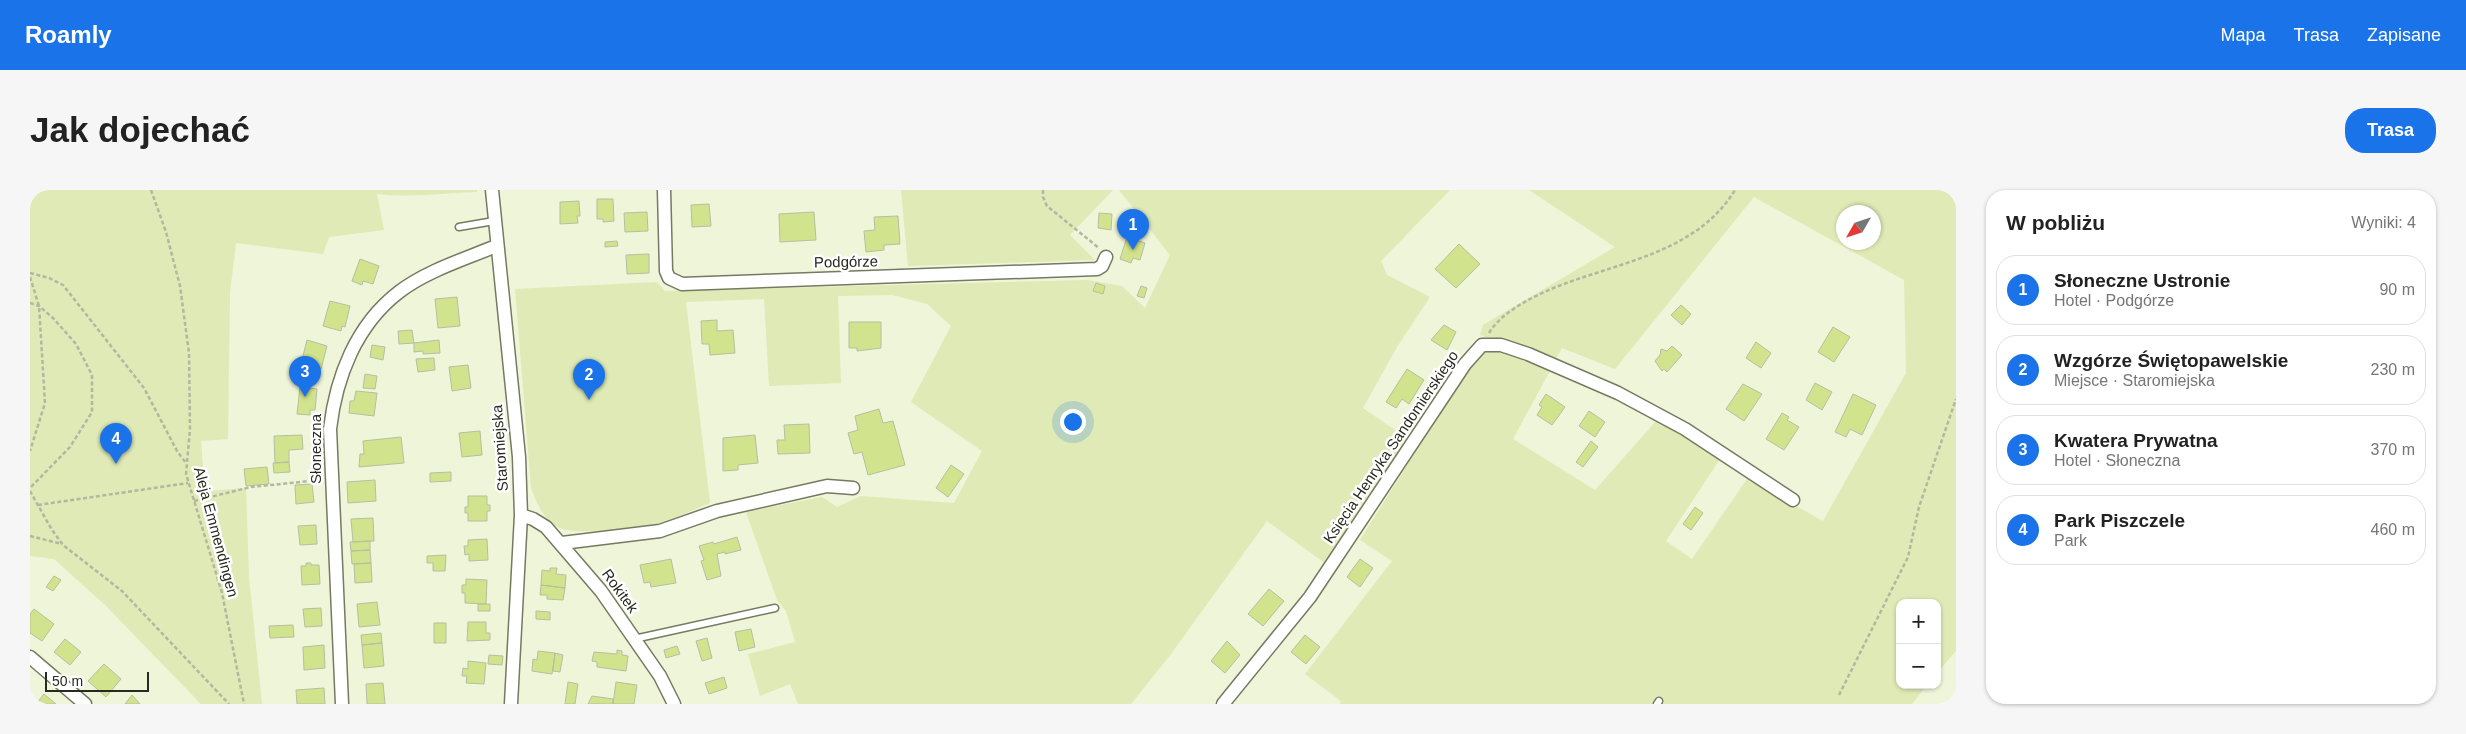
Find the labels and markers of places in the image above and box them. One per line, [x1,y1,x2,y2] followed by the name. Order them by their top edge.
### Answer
[1117,209,1149,250] pin: 1
[289,356,321,397] pin: 3
[573,359,605,400] pin: 2
[100,423,132,464] pin: 4

